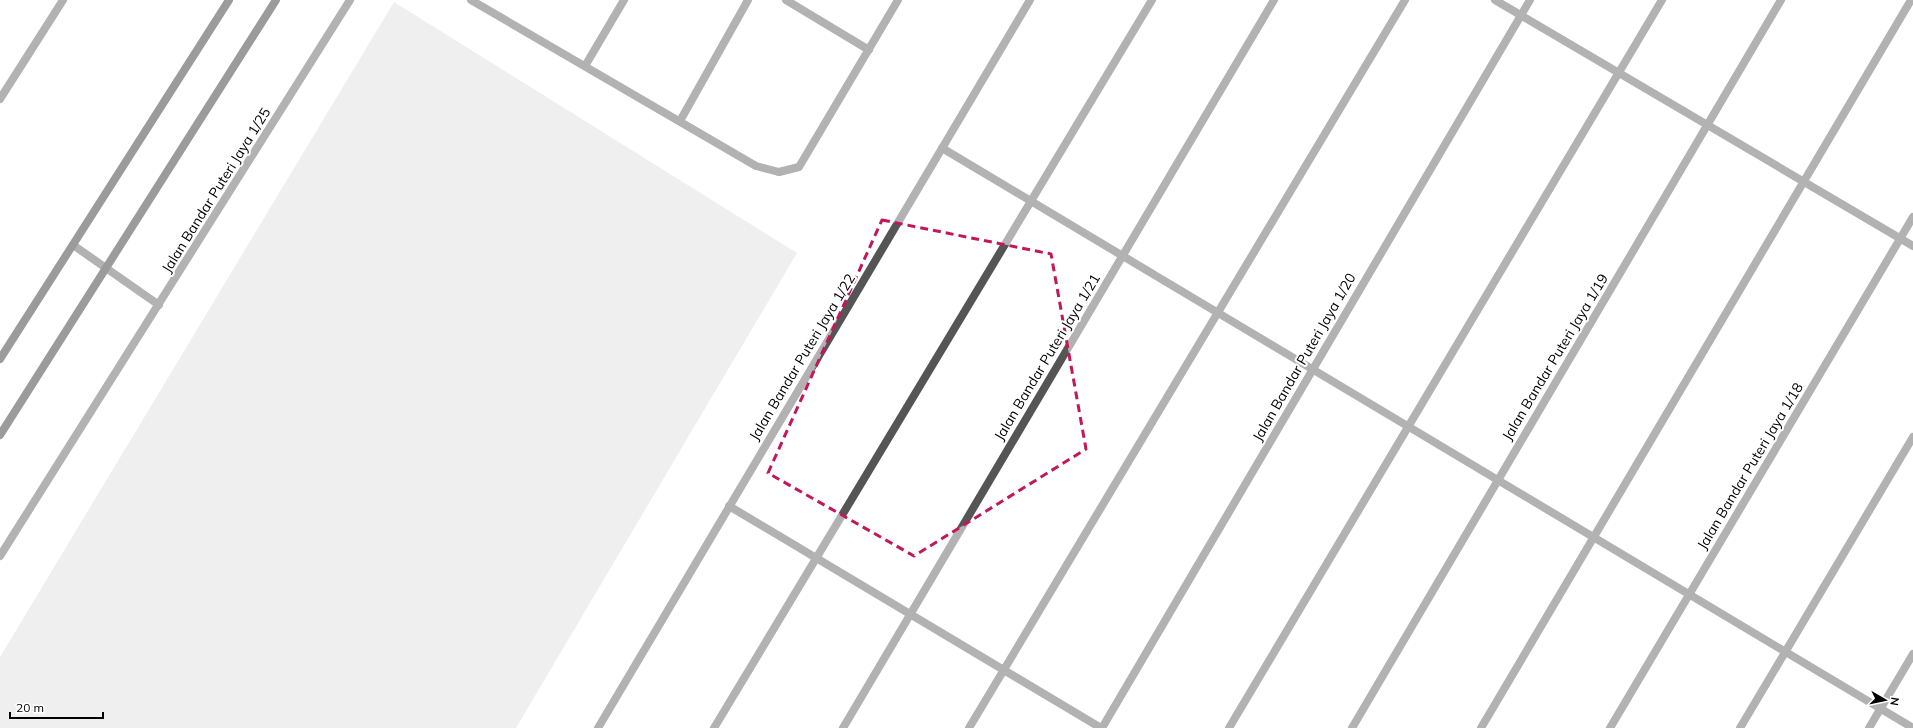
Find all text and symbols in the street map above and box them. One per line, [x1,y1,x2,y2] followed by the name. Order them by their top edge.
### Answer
[158,104,274,276] street label: Jalan Bandar Puteri Jaya 1/25
[745,270,859,444] street label: Jalan Bandar Puteri Jaya 1/22
[990,270,1104,444] street label: Jalan Bandar Puteri Jaya 1/21
[1248,270,1360,444] street label: Jalan Bandar Puteri Jaya 1/20
[1498,270,1612,444] street label: Jalan Bandar Puteri Jaya 1/19
[1693,379,1807,553] street label: Jalan Bandar Puteri Jaya 1/18
[1865,680,1905,720] north arrow
[10,694,103,720] scale bar
[1887,696,1902,707] text: N
[16,700,44,715] text: 20 m

